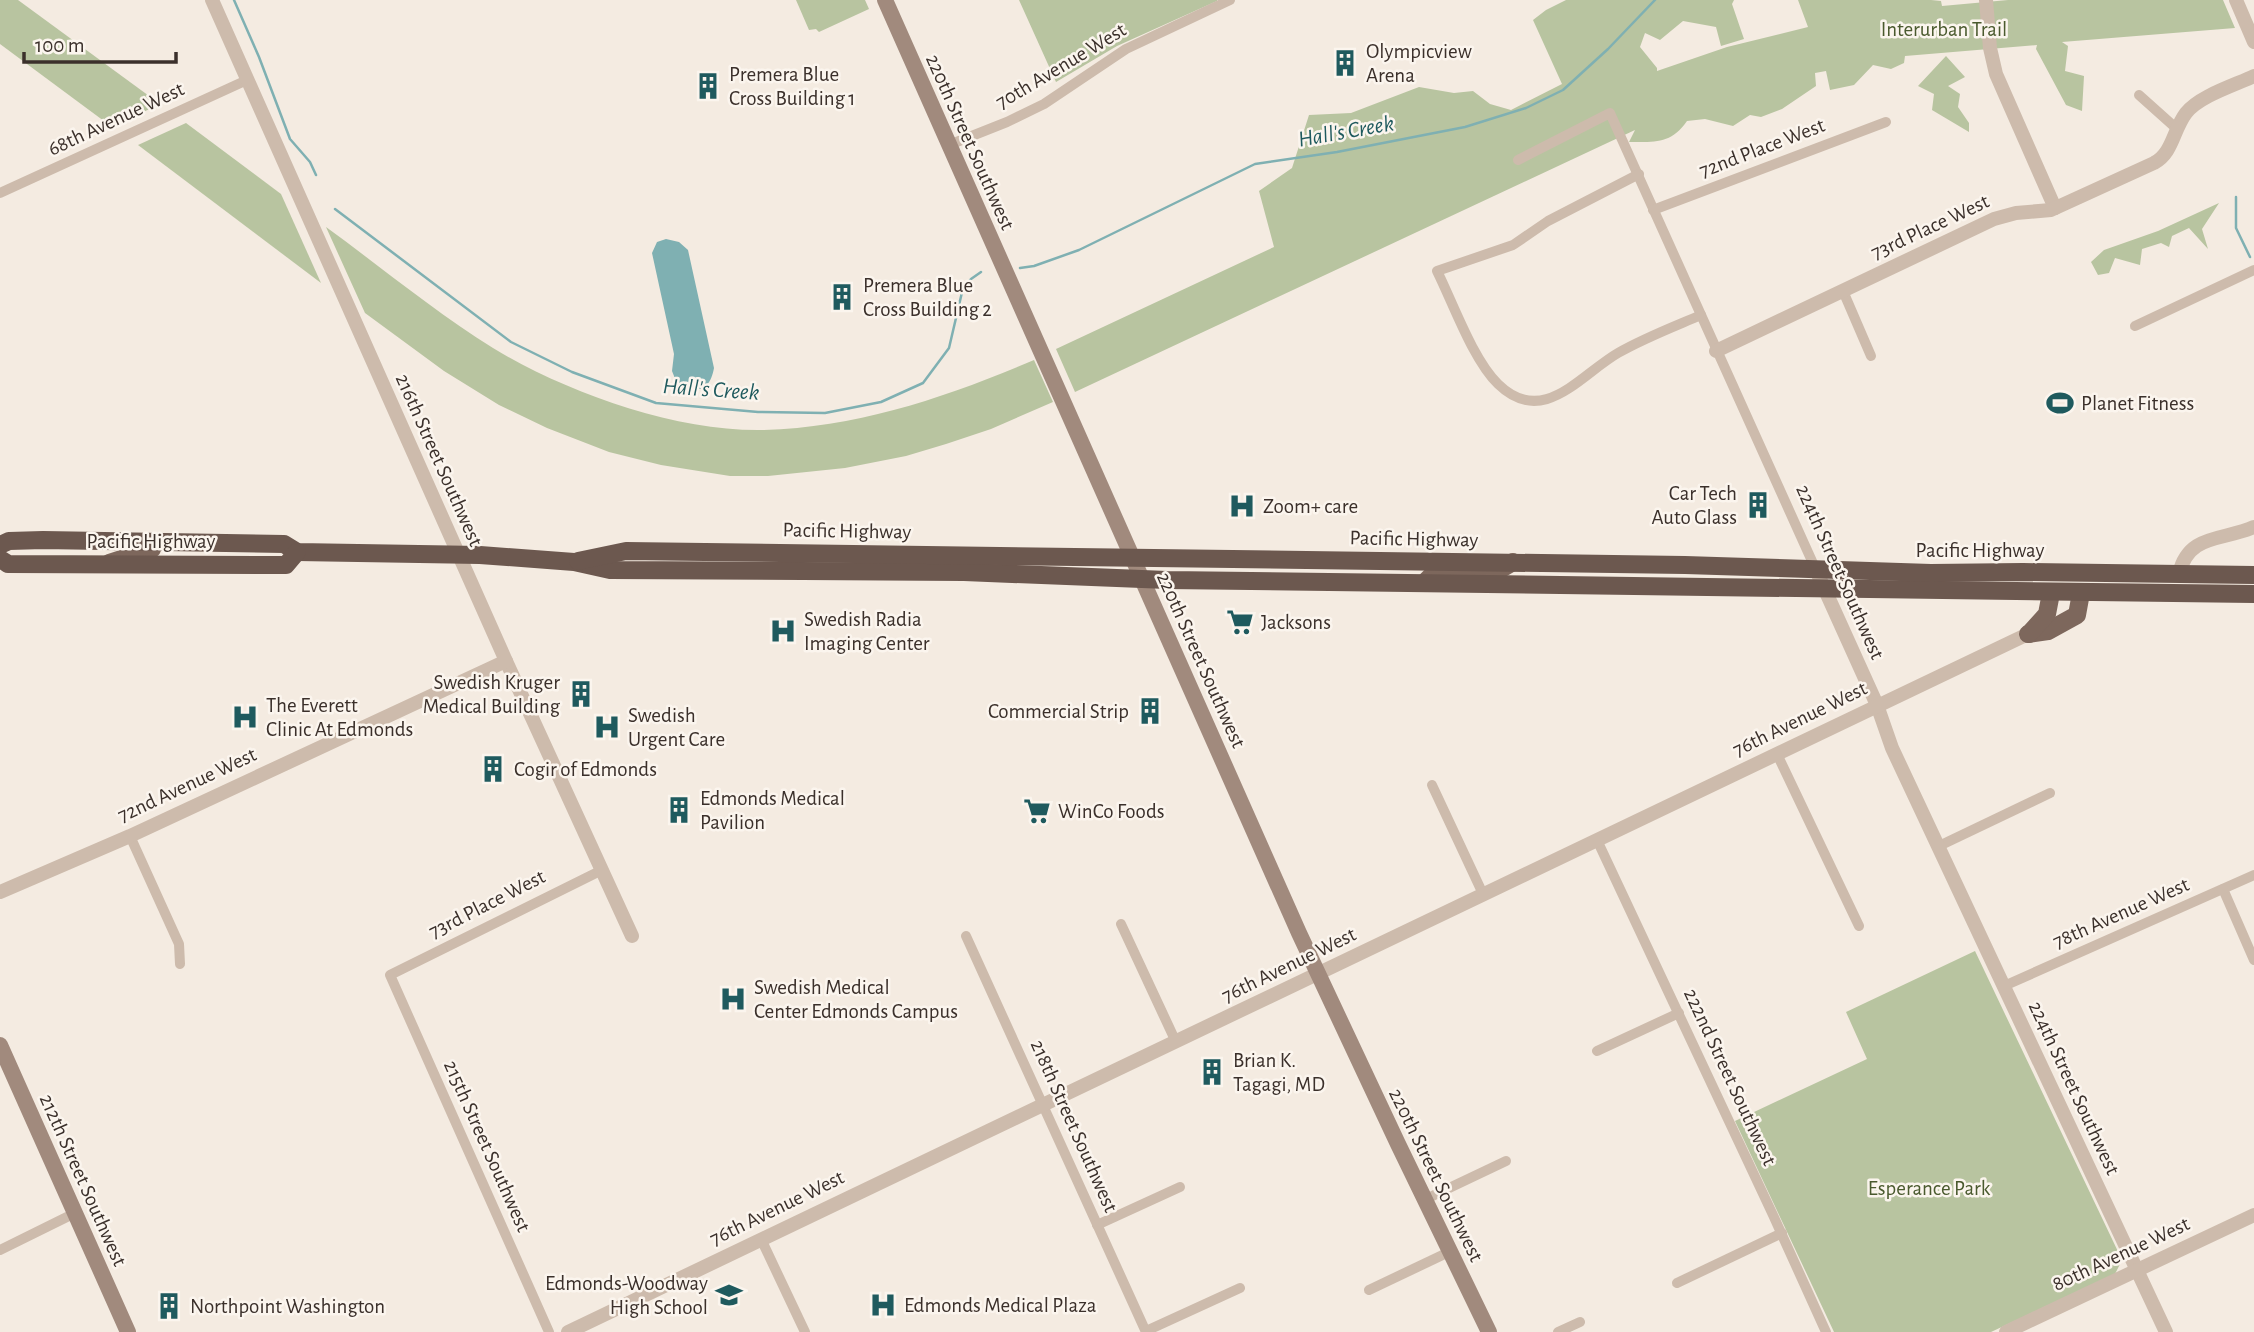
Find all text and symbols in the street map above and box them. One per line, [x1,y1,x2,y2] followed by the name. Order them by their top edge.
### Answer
[992,19,1130,113] street label: 70th Avenue West
[1881,19,2007,40] park label: Interurban Trail
[24,21,177,65] scale bar
[35,35,85,56] text: 100 m
[1366,41,1472,86] place label: Olympicview Arena
[1330,48,1360,78] building icon: Olympicview Arena
[922,51,1018,233] street label: 220th Street Southwest
[729,64,856,109] place label: Premera Blue Cross Building 1
[693,71,723,101] building icon: Premera Blue Cross Building 1
[45,78,188,160] street label: 68th Avenue West
[1296,112,1396,152] water label: Hall's Creek
[1696,114,1828,182] street label: 72nd Place West
[1868,190,1992,263] street label: 73rd Place West
[863,275,992,320] place label: Premera Blue Cross Building 2
[827,282,857,312] building icon: Premera Blue Cross Building 2
[392,371,487,550] street label: 216th Street Southwest
[662,375,761,405] water label: Hall's Creek
[2045,388,2075,418] sports icon: Planet Fitness
[2081,393,2194,414] place label: Planet Fitness
[1792,481,1888,663] street label: 224th Street Southwest
[1652,483,1737,528] place label: Car Tech Auto Glass
[1743,490,1773,520] building icon: Car Tech Auto Glass
[1227,491,1257,521] hospital icon: Zoom+ care
[1263,496,1358,517] place label: Zoom+ care
[782,519,912,543] street label: Pacific Highway
[1349,527,1479,551] street label: Pacific Highway
[87,531,215,552] street label: Pacific Highway
[1916,540,2044,561] street label: Pacific Highway
[1153,569,1249,751] street label: 220th Street Southwest
[1225,607,1255,637] supermarket icon: Jacksons
[804,609,930,654] place label: Swedish Radia Imaging Center
[1261,612,1331,633] place label: Jacksons
[768,616,798,646] hospital icon: Swedish Radia Imaging Center
[423,672,561,717] place label: Swedish Kruger Medical Building
[1730,677,1871,761] street label: 76th Avenue West
[566,679,596,709] building icon: Swedish Kruger Medical Building
[266,695,413,740] place label: The Everett Clinic At Edmonds
[1135,696,1165,726] building icon: Commercial Strip
[988,701,1129,722] place label: Commercial Strip
[230,702,260,732] hospital icon: The Everett Clinic At Edmonds
[628,705,725,750] place label: Swedish Urgent Care
[592,712,622,742] hospital icon: Swedish Urgent Care
[115,744,260,826] street label: 72nd Avenue West
[478,754,508,784] building icon: Cogir of Edmonds
[514,759,657,780] place label: Cogir of Edmonds
[700,788,845,833] place label: Edmonds Medical Pavilion
[664,795,694,825] building icon: Edmonds Medical Pavilion
[1022,796,1052,826] supermarket icon: WinCo Foods
[1058,801,1165,822] place label: WinCo Foods
[425,866,549,942] street label: 73rd Place West
[2050,874,2192,952] street label: 78th Avenue West
[1219,923,1360,1007] street label: 76th Avenue West
[754,977,958,1022] place label: Swedish Medical Center Edmonds Campus
[718,984,748,1014] hospital icon: Swedish Medical Center Edmonds Campus
[1680,985,1780,1169] street label: 222nd Street Southwest
[2025,998,2124,1178] street label: 224th Street Southwest
[1026,1037,1122,1216] street label: 218th Street Southwest
[1233,1050,1325,1095] place label: Brian K. Tagagi, MD
[440,1057,534,1235] street label: 215th Street Southwest
[1197,1057,1227,1087] building icon: Brian K. Tagagi, MD
[1385,1085,1487,1265] street label: 220th Street Southwest
[36,1091,131,1270] street label: 212th Street Southwest
[707,1166,848,1250] street label: 76th Avenue West
[1868,1178,1991,1199] park label: Esperance Park
[2049,1213,2193,1295] street label: 80th Avenue West
[545,1273,708,1318] place label: Edmonds-Woodway High School
[714,1280,744,1310] school or university icon: Edmonds-Woodway High School
[868,1290,898,1320] hospital icon: Edmonds Medical Plaza
[154,1291,184,1321] building icon: Northpoint Washington
[904,1295,1097,1316] place label: Edmonds Medical Plaza
[190,1296,385,1317] place label: Northpoint Washington

